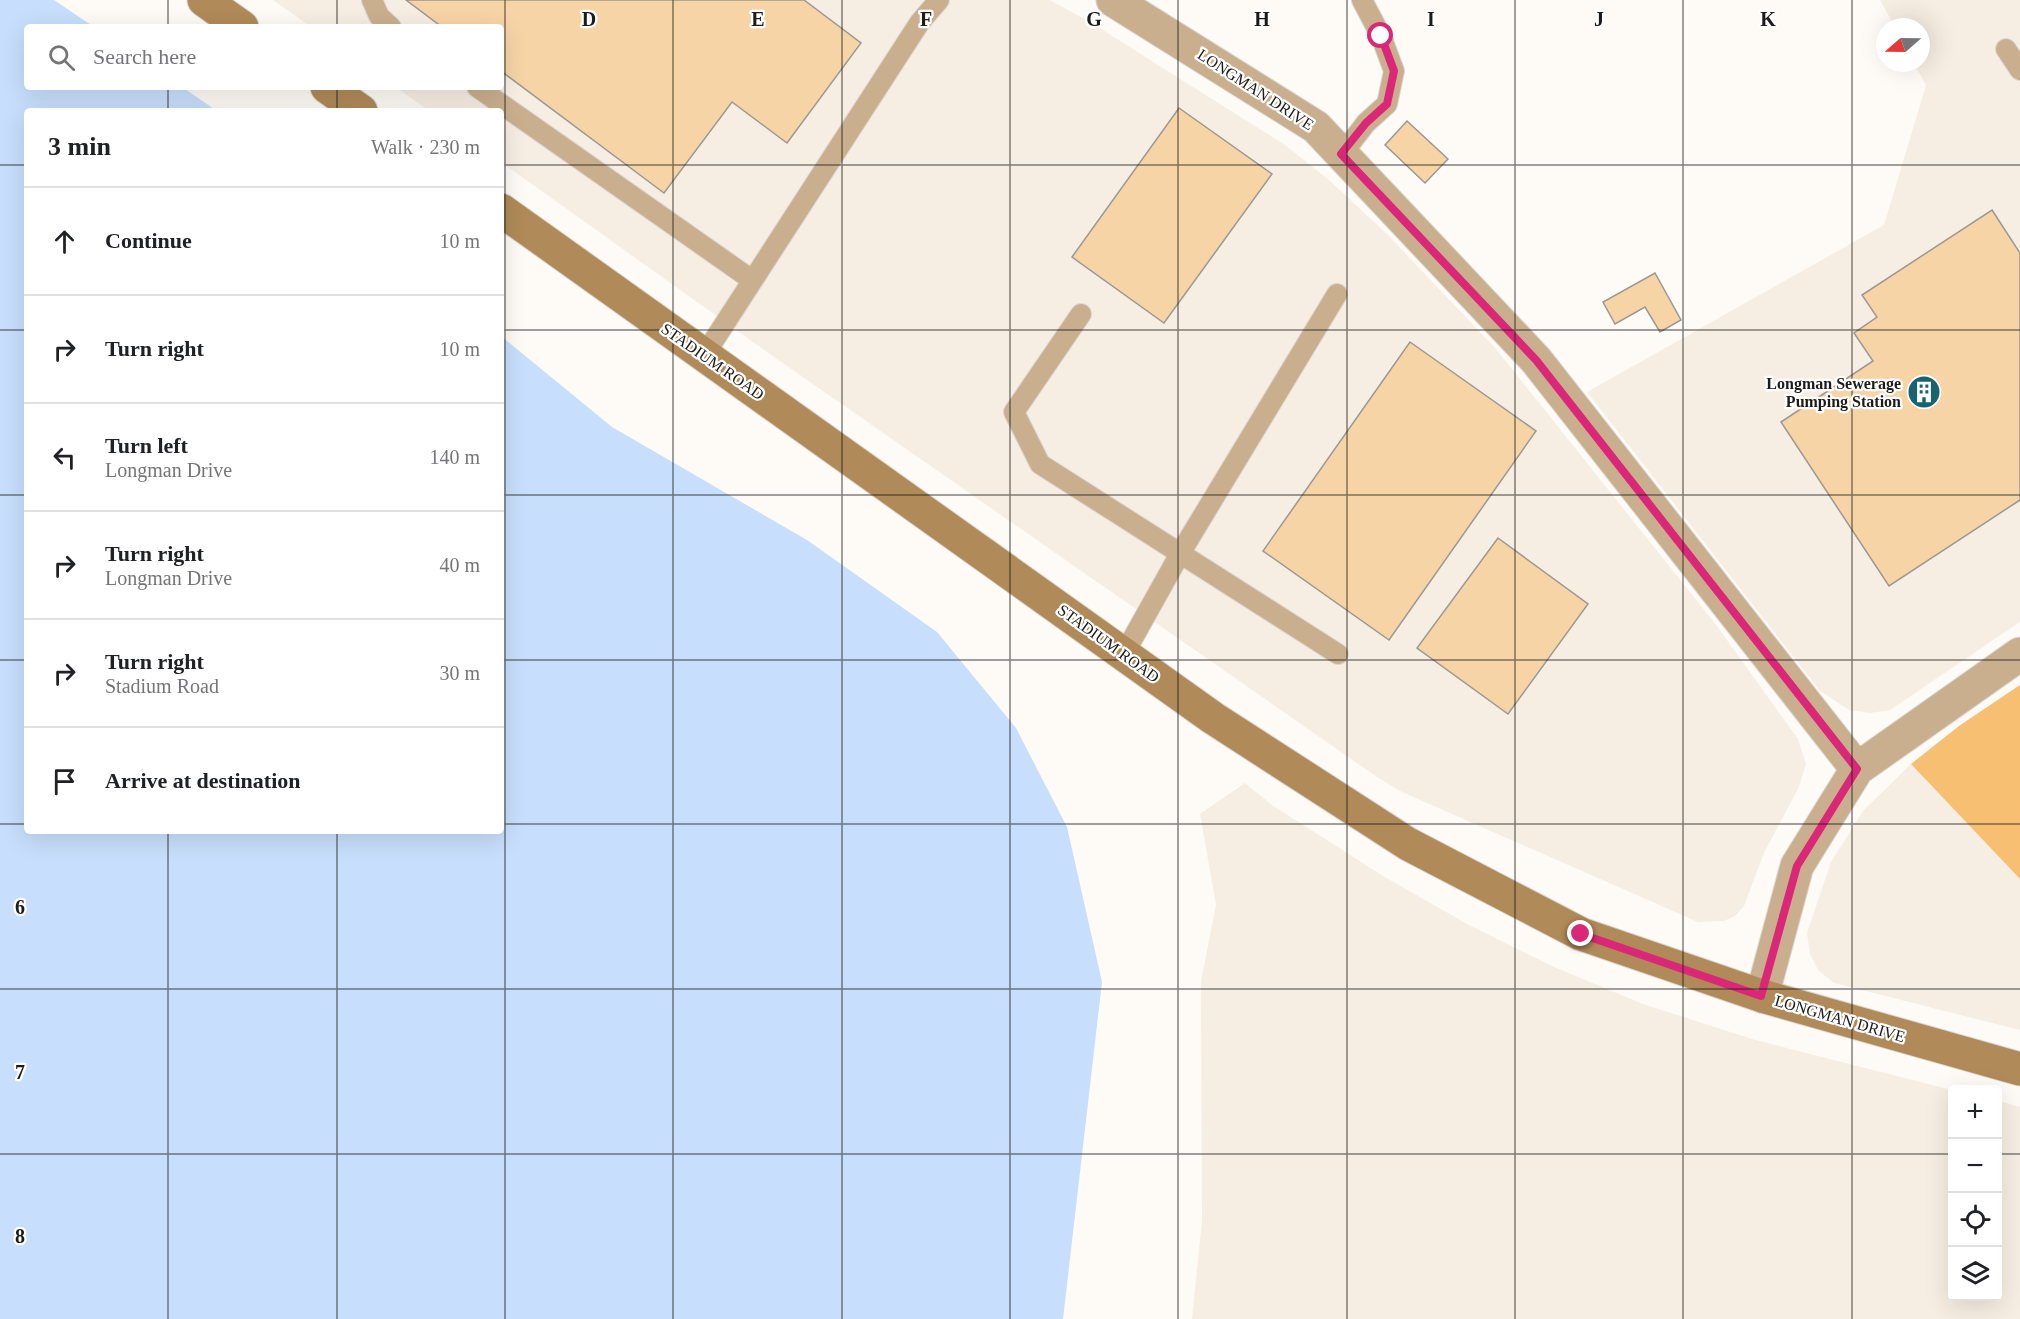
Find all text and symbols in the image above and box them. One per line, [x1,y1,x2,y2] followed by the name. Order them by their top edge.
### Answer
[582,8,596,30] text: D
[751,8,765,30] text: E
[920,8,932,30] text: F
[1086,8,1102,30] text: G
[1254,8,1270,30] text: H
[1427,8,1435,30] text: I
[1594,8,1604,30] text: J
[1760,8,1776,30] text: K
[1876,18,1930,72] north arrow
[1367,22,1393,48] route start
[24,24,504,90] search box
[45,41,78,74] icon: search
[93,44,196,69] text: Search here
[1195,46,1317,133] street label: LONGMAN DRIVE
[48,132,111,161] text: 3 min
[371,136,480,158] text: Walk · 230 m
[48,225,81,258] icon: ahead
[105,228,192,253] text: Continue
[439,230,480,252] text: 10 m
[658,320,767,403] street label: STADIUM ROAD
[48,333,81,366] icon: right
[105,336,204,361] text: Turn right
[439,338,480,360] text: 10 m
[1906,374,1942,410] building icon: Longman Sewerage Pumping Station
[1766,375,1901,411] place label: Longman Sewerage Pumping Station
[105,433,188,458] text: Turn left
[48,441,81,474] icon: left
[429,446,480,468] text: 140 m
[105,459,232,481] text: Longman Drive
[105,541,204,566] text: Turn right
[48,549,81,582] icon: right
[439,554,480,576] text: 40 m
[105,567,232,589] text: Longman Drive
[1055,601,1163,686] street label: STADIUM ROAD
[105,649,204,674] text: Turn right
[48,657,81,690] icon: right
[439,662,480,684] text: 30 m
[105,675,219,697] text: Stadium Road
[48,765,81,798] icon: arrive
[105,768,301,793] text: Arrive at destination
[15,896,25,918] text: 6
[1567,920,1593,946] route end
[1773,992,1907,1045] street label: LONGMAN DRIVE
[15,1061,25,1083] text: 7
[1948,1085,2002,1301] map controls
[1948,1085,2002,1139] button: +
[1948,1139,2002,1193] button: −
[1948,1193,2002,1247] button: locate
[15,1225,25,1247] text: 8
[1948,1247,2002,1301] button: layers

